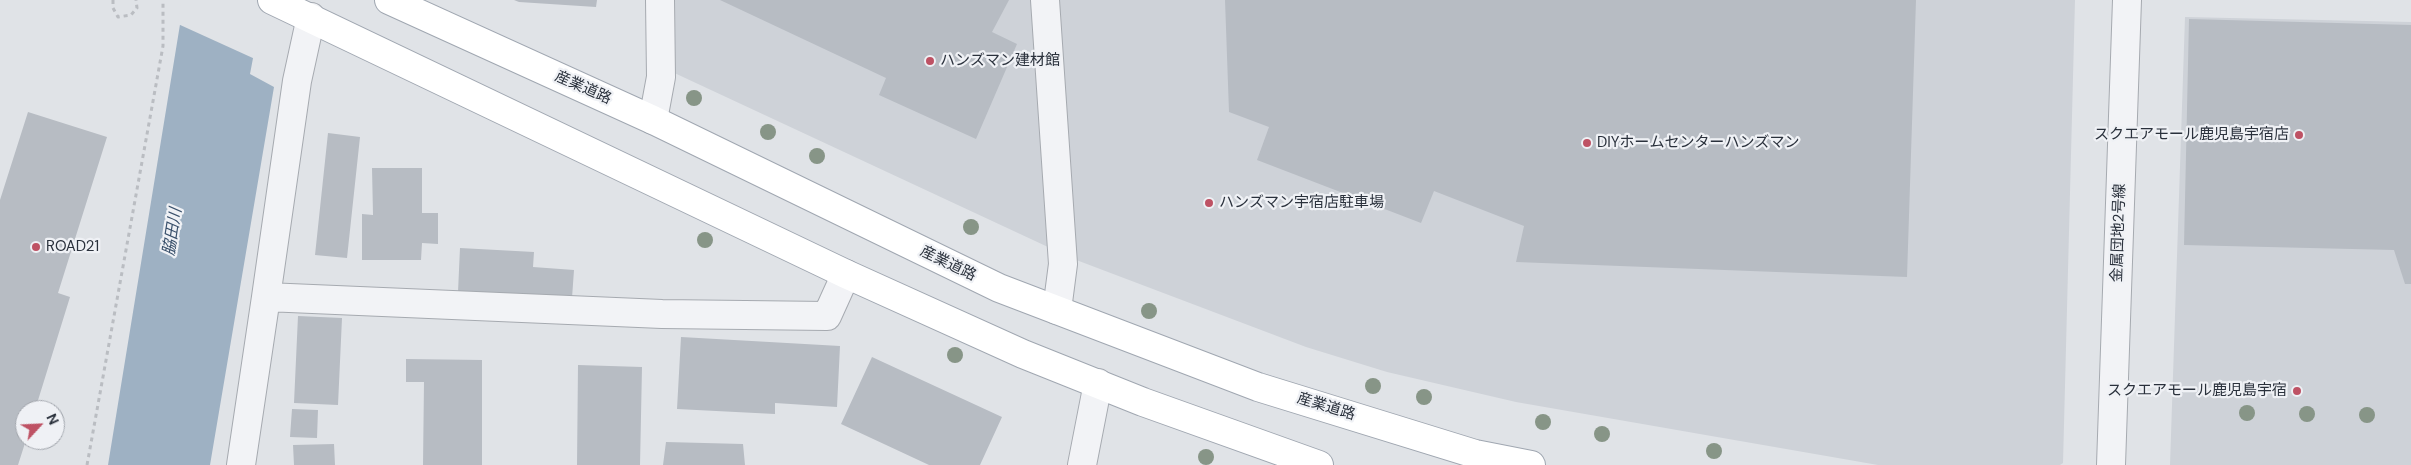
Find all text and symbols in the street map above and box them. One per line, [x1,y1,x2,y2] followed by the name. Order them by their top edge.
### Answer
[940,52,1060,70] place label: ハンズマン建材館
[924,55,936,67] marker: ハンズマン建材館
[552,68,614,108] street label: 産業道路
[2094,126,2289,144] place label: スクエアモール鹿児島宇宿店
[2293,129,2305,141] marker: スクエアモール鹿児島宇宿店
[1597,134,1800,152] place label: DIYホームセンターハンズマン
[1581,137,1593,149] marker: DIYホームセンターハンズマン
[2108,183,2130,283] street label: 金属団地2号線
[1219,194,1384,212] place label: ハンズマン宇宿店駐車場
[1203,197,1215,209] marker: ハンズマン宇宿店駐車場
[160,207,186,257] water label: 脇田川
[46,238,99,256] place label: ROAD21
[30,241,42,253] marker: ROAD21
[917,243,979,285] street label: 産業道路
[2107,382,2287,400] place label: スクエアモール鹿児島宇宿
[2291,385,2303,397] marker: スクエアモール鹿児島宇宿
[1295,390,1357,424] street label: 産業道路
[15,400,65,450] north arrow
[42,411,63,428] text: N

